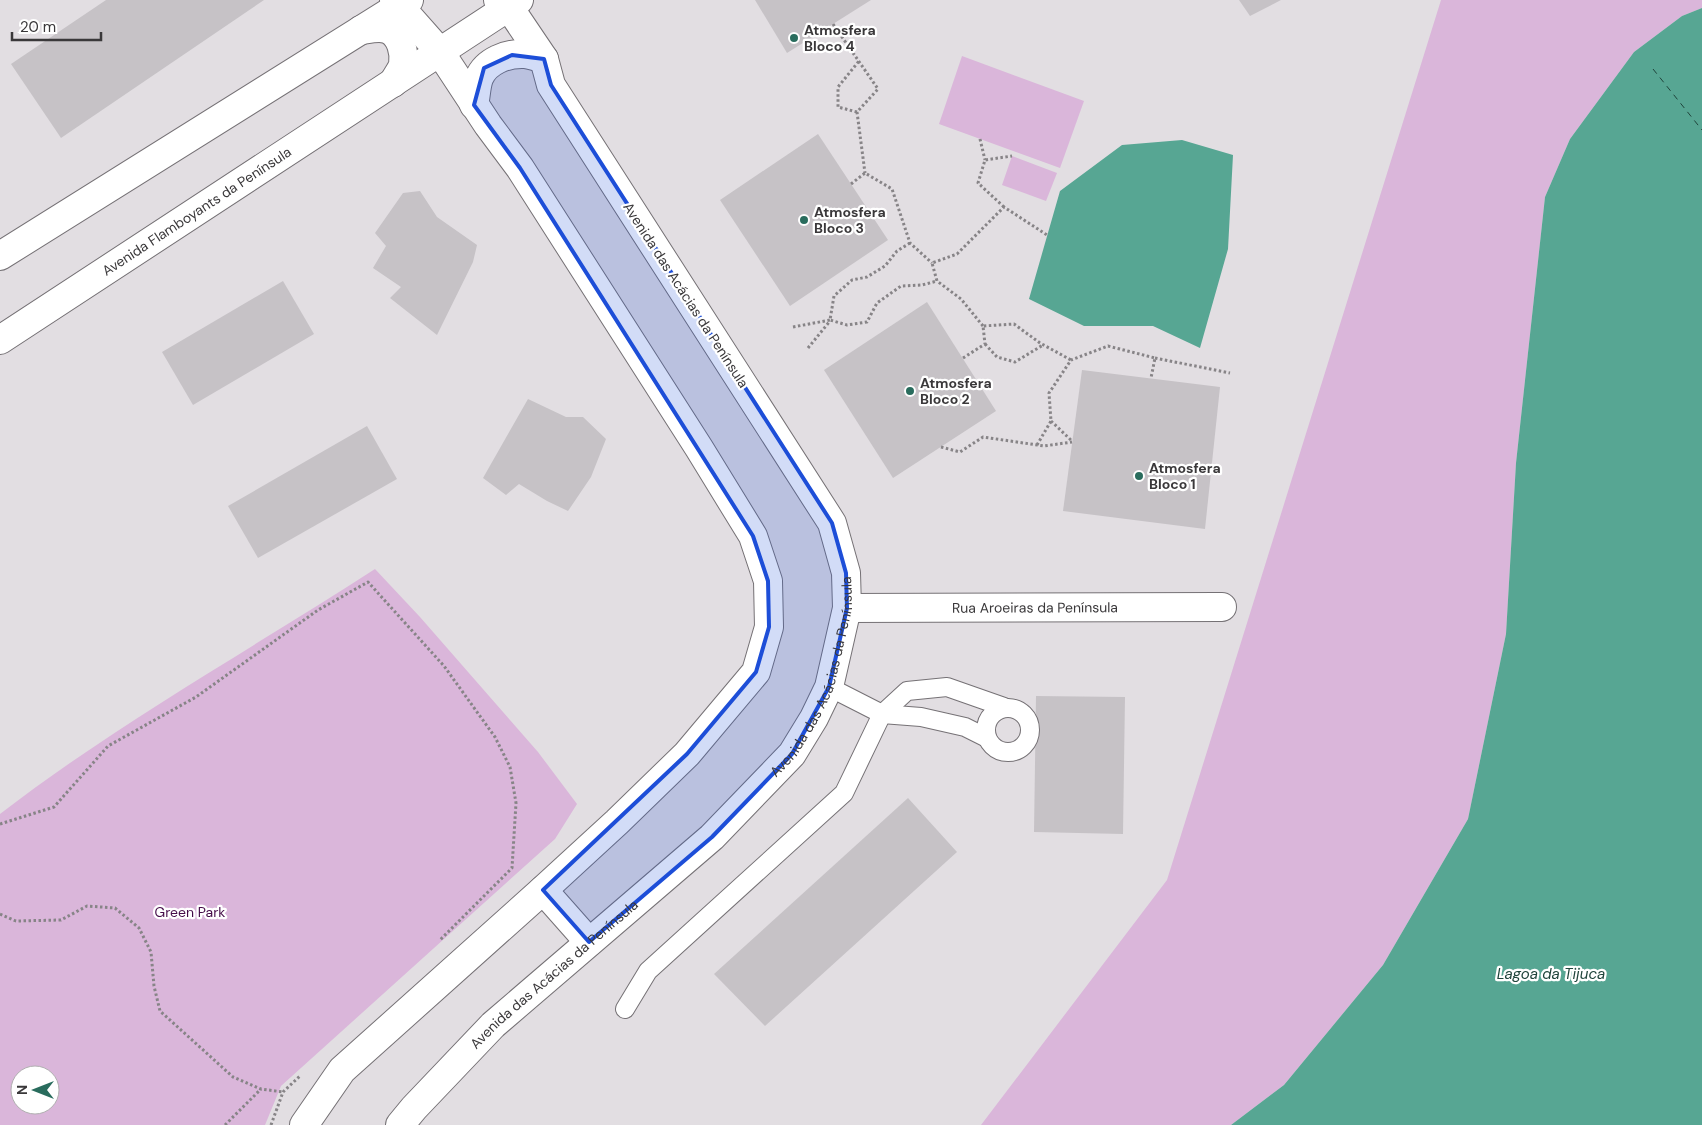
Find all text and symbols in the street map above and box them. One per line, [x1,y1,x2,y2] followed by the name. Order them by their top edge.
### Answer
[12,10,101,42] scale bar
[20,17,56,37] text: 20 m
[804,21,876,55] place label: Atmosfera Bloco 4
[788,32,800,44] marker: Atmosfera Bloco 4
[99,143,295,280] street label: Avenida Flamboyants da Península
[619,199,753,391] street label: Avenida das Acácias da Península
[814,203,886,237] place label: Atmosfera Bloco 3
[798,214,810,226] marker: Atmosfera Bloco 3
[920,374,992,408] place label: Atmosfera Bloco 2
[904,385,916,397] marker: Atmosfera Bloco 2
[1149,459,1221,493] place label: Atmosfera Bloco 1
[1133,470,1145,482] marker: Atmosfera Bloco 1
[766,576,856,781] street label: Avenida das Acácias da Península
[952,598,1118,617] street label: Rua Aroeiras da Península
[466,896,642,1052] street label: Avenida das Acácias da Península
[155,903,225,921] park label: Green Park
[1497,964,1605,984] water label: Lagoa da Tijuca
[10,1065,60,1115] north arrow
[13,1085,31,1095] text: N

